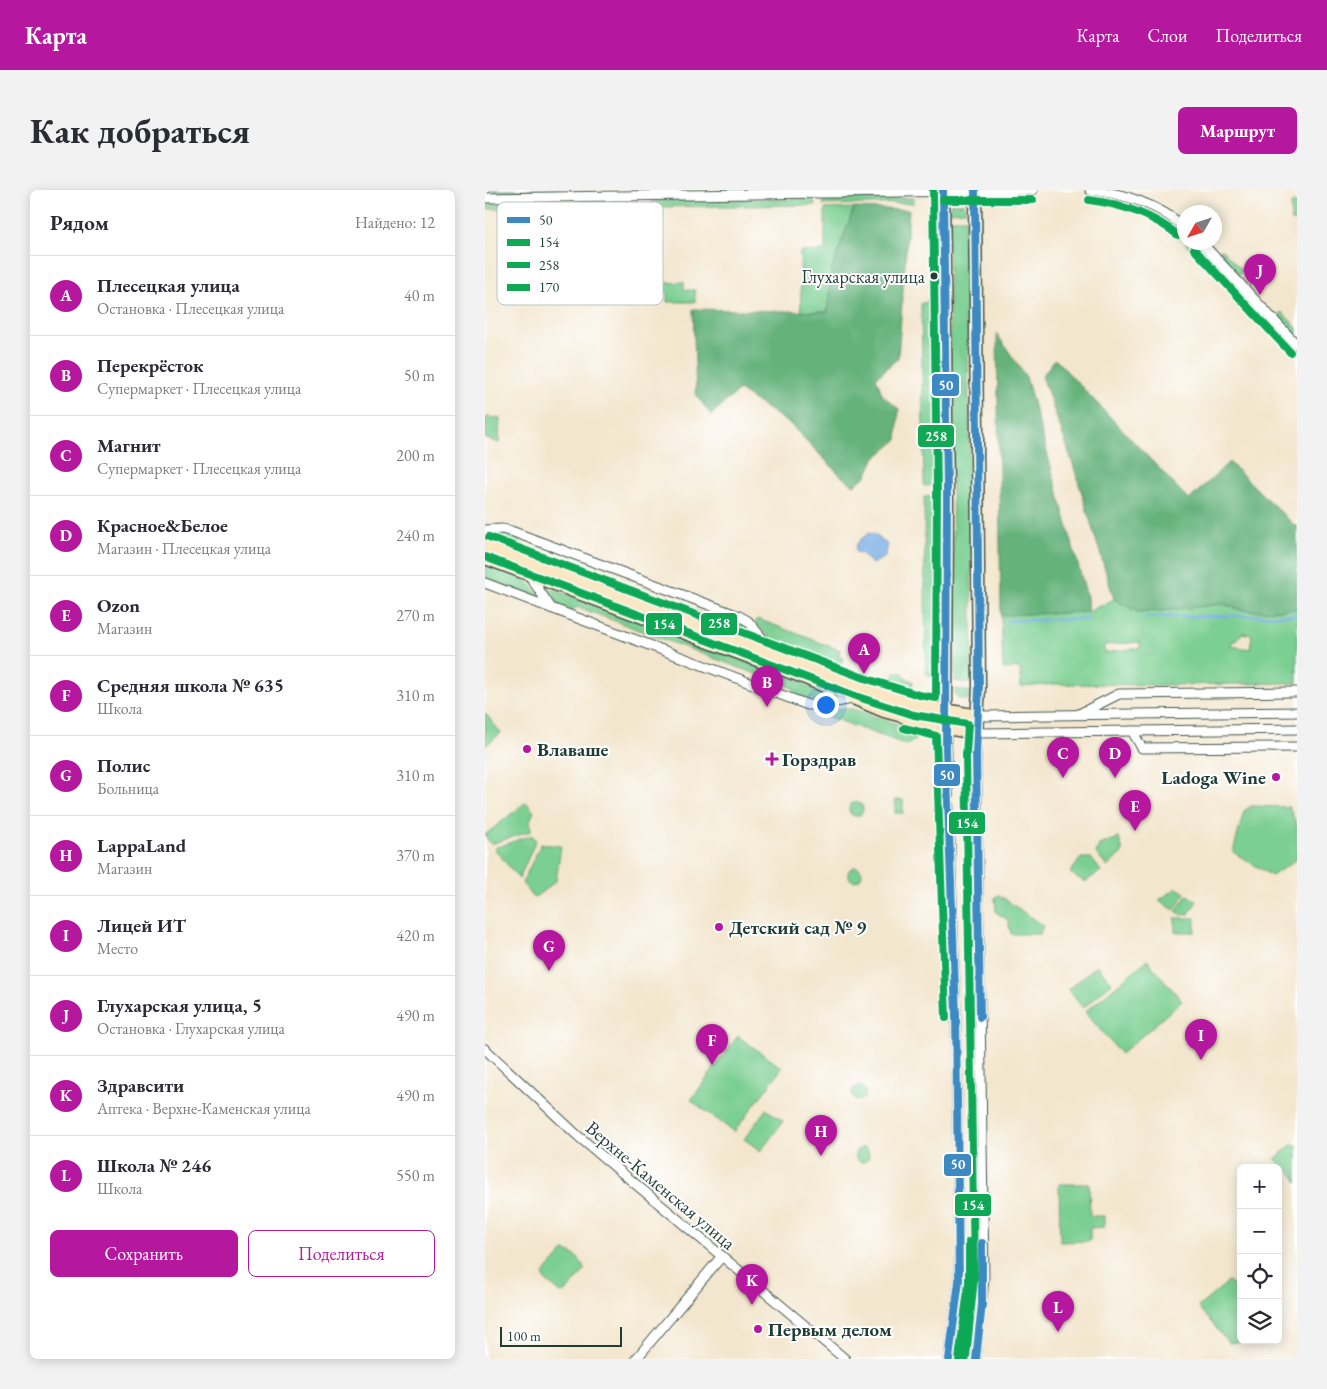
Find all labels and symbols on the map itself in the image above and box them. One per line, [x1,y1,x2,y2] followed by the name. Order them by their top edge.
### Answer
[497,202,663,305] legend
[1177,205,1222,250] north arrow
[539,211,553,229] text: 50
[539,233,559,251] text: 154
[1244,254,1276,295] pin: J
[539,256,559,274] text: 258
[801,265,926,288] place label: Глухарская улица
[929,271,939,281] marker: Глухарская улица
[539,278,559,296] text: 170
[931,373,960,397] line badge: 50
[939,376,954,394] text: 50
[917,424,955,448] line badge: 258
[925,427,947,445] text: 258
[645,612,683,636] line badge: 154
[700,612,738,636] line badge: 258
[708,614,730,632] text: 258
[653,615,676,633] text: 154
[848,633,880,674] pin: A
[751,666,783,707] pin: B
[813,692,839,718] your location
[537,737,609,762] place label: Влаваше
[1047,737,1079,778] pin: C
[1099,737,1131,778] pin: D
[521,743,533,755] marker: Влаваше
[782,747,856,772] place label: Горздрав
[766,753,778,765] marker: Горздрав
[933,763,961,787] line badge: 50
[1161,765,1266,790] place label: Ladoga Wine
[940,766,955,784] text: 50
[1270,771,1282,783] marker: Ladoga Wine
[1119,790,1151,831] pin: E
[948,811,986,835] line badge: 154
[956,814,979,832] text: 154
[729,915,866,940] place label: Детский сад № 9
[713,921,725,933] marker: Детский сад № 9
[533,930,565,971] pin: G
[1185,1019,1217,1060] pin: I
[696,1024,728,1065] pin: F
[581,1115,741,1256] street label: Верхне-Каменская улица
[805,1115,837,1156] pin: H
[943,1153,972,1177] line badge: 50
[951,1155,966,1173] text: 50
[954,1193,992,1217] line badge: 154
[962,1196,985,1214] text: 154
[736,1264,768,1305] pin: K
[1042,1291,1074,1332] pin: L
[768,1317,892,1342] place label: Первым делом
[752,1323,764,1335] marker: Первым делом
[500,1324,623,1347] scale bar

